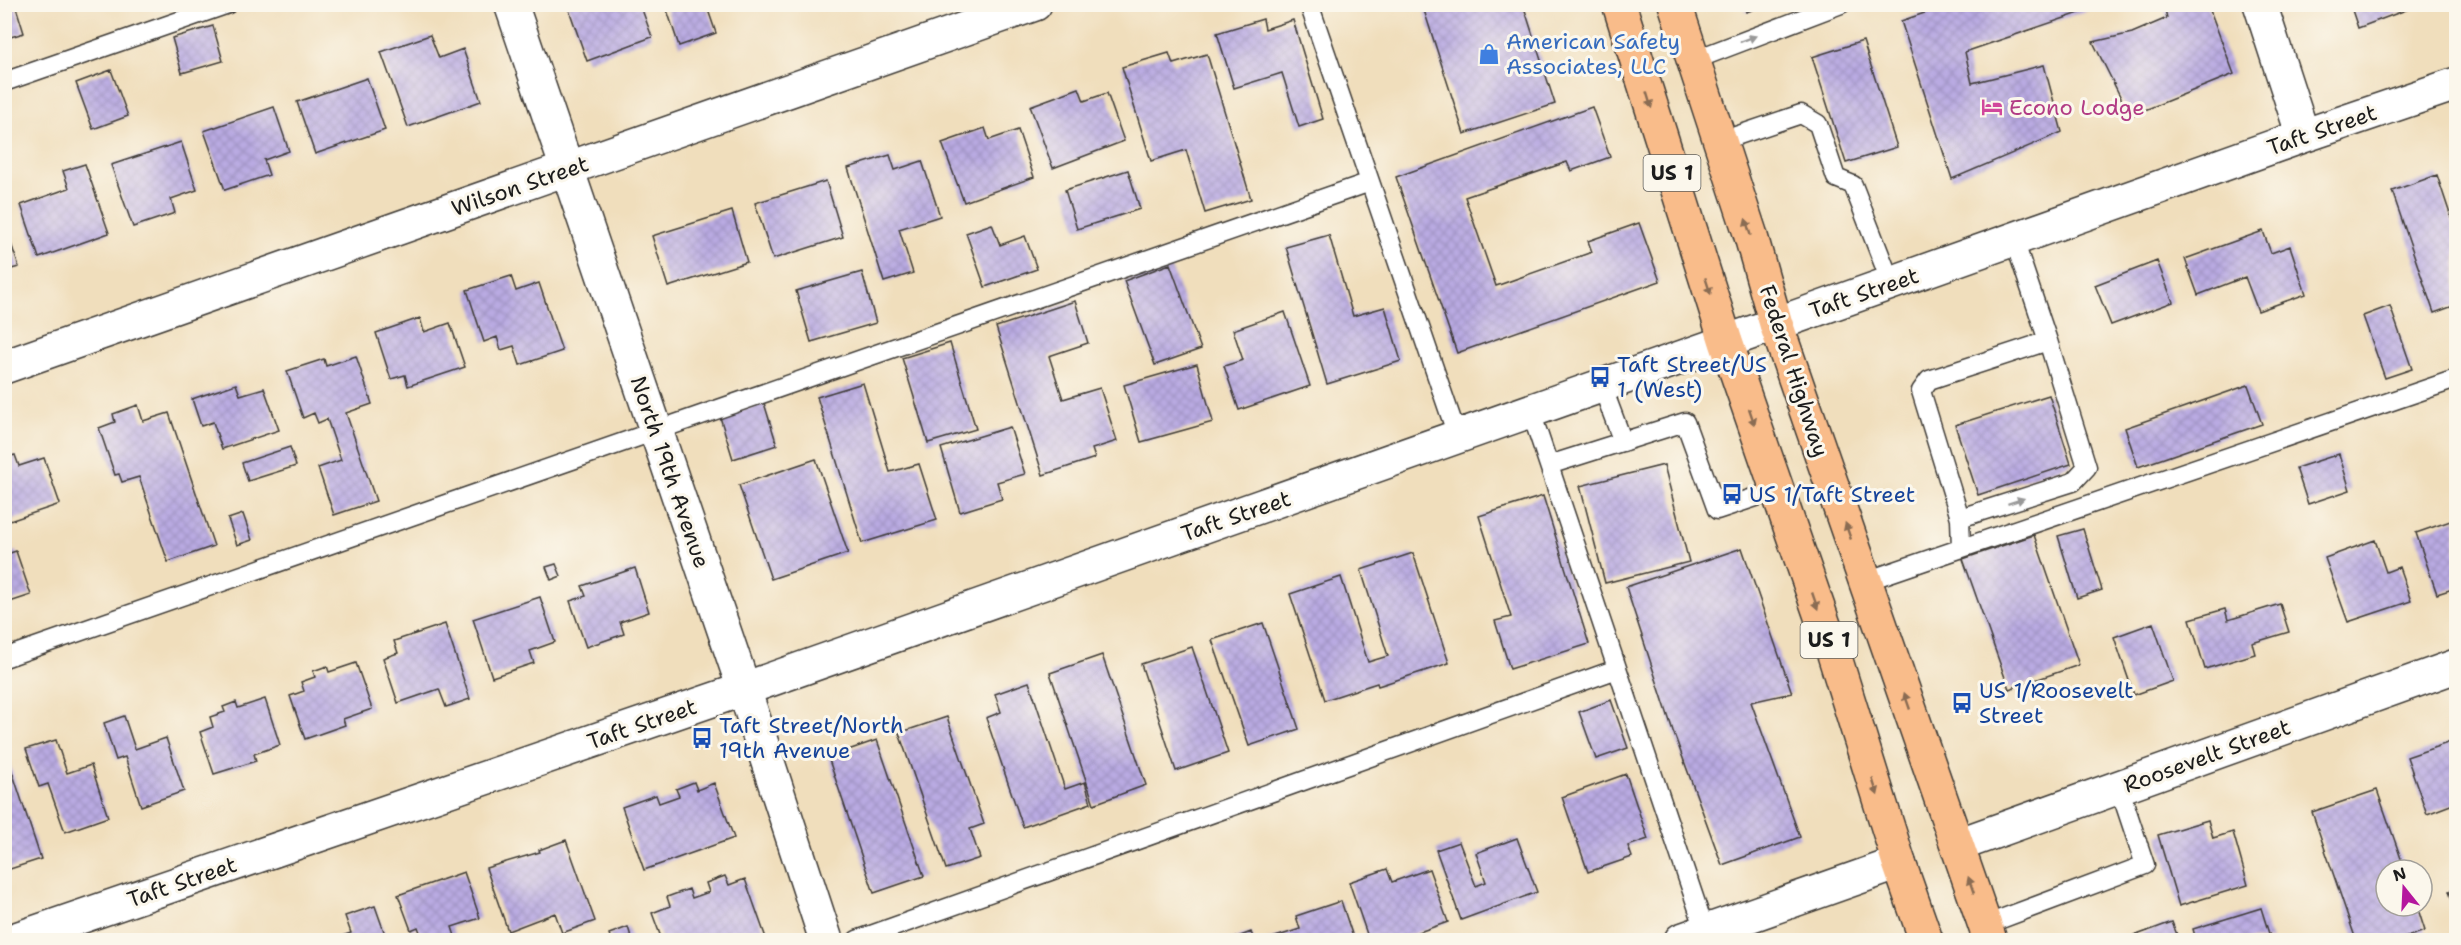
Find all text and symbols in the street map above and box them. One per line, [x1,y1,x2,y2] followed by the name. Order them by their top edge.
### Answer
[1506,27,1680,81] place label: American Safety Associates, LLC
[1739,34,1757,44] one-way arrow
[1477,42,1501,66] shop icon: American Safety Associates, LLC
[1645,91,1654,109] one-way arrow
[2009,93,2145,122] place label: Econo Lodge
[1980,95,2004,119] hotel icon: Econo Lodge
[2263,98,2381,162] street label: Taft Street
[448,149,592,223] street label: Wilson Street
[1644,155,1700,191] road number: US 1
[1743,218,1753,236] one-way arrow
[1805,261,1923,325] street label: Taft Street
[1704,277,1713,295] one-way arrow
[1753,281,1835,461] street label: Federal Highway
[1617,350,1767,404] place label: Taft Street/US 1 (West)
[1588,365,1612,389] bus stop icon: Taft Street/US 1 (West)
[624,372,716,572] street label: North 19th Avenue
[1748,408,1757,426] one-way arrow
[1749,480,1915,509] place label: US 1/Taft Street
[1720,482,1744,506] bus stop icon: US 1/Taft Street
[1177,484,1295,548] street label: Taft Street
[2007,495,2025,505] one-way arrow
[1843,522,1853,540] one-way arrow
[1811,593,1821,611] one-way arrow
[1800,622,1858,658] road number: US 1
[1979,676,2134,730] place label: US 1/Roosevelt Street
[1950,691,1974,715] bus stop icon: US 1/Roosevelt Street
[583,692,701,756] street label: Taft Street
[1902,692,1912,710] one-way arrow
[719,711,904,765] place label: Taft Street/North 19th Avenue
[2120,712,2294,800] street label: Roosevelt Street
[690,726,714,750] bus stop icon: Taft Street/North 19th Avenue
[1871,778,1880,796] one-way arrow
[123,850,241,914] street label: Taft Street
[2374,858,2434,918] north arrow
[2390,862,2409,886] text: N
[1966,876,1976,894] one-way arrow

